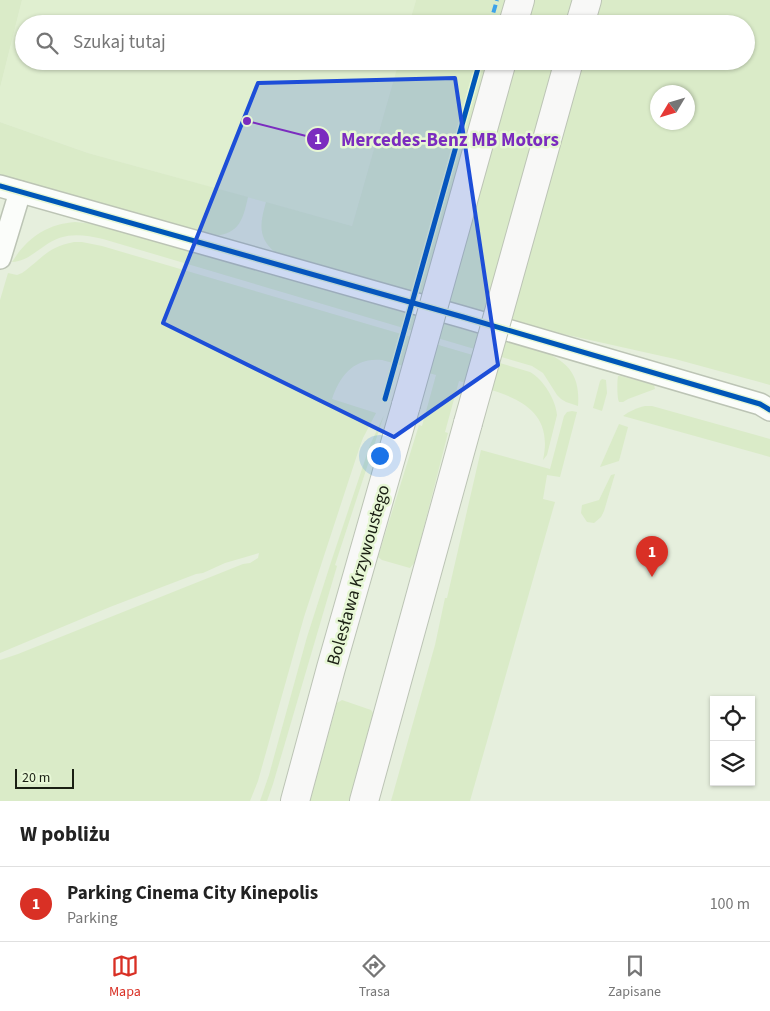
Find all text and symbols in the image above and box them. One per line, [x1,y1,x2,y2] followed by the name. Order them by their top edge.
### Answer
[15,15,755,70] search box
[33,29,61,57] icon: search
[73,29,166,56] text: Szukaj tutaj
[650,85,695,130] north arrow
[306,122,569,156] callout: Mercedes-Benz MB Motors
[341,127,559,154] text: Mercedes-Benz MB Motors
[314,129,322,150] text: 1
[367,443,393,469] your location
[321,482,396,668] street label: Bolesława Krzywoustego
[636,536,668,577] pin: 1
[710,696,755,786] map controls
[710,696,755,741] button: locate
[710,741,755,786] button: layers
[15,766,74,789] scale bar
[22,768,50,788] text: 20 m
[20,819,110,849] text: W pobliżu
[67,880,318,907] text: Parking Cinema City Kinepolis
[32,893,40,915] text: 1
[710,893,750,915] text: 100 m
[67,907,118,929] text: Parking
[109,952,141,1002] tab: Mapa
[359,952,390,1002] tab: Trasa
[608,952,661,1002] tab: Zapisane

